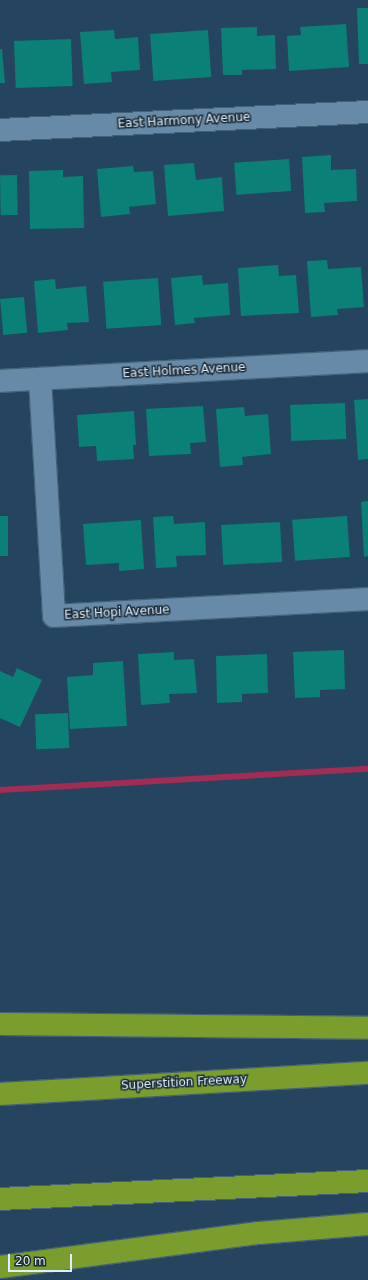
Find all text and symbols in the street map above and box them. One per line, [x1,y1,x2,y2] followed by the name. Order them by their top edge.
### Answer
[117,110,251,132] street label: East Harmony Avenue
[122,361,246,381] street label: East Holmes Avenue
[64,603,170,623] street label: East Hopi Avenue
[121,1073,247,1093] street label: Superstition Freeway
[10,1246,74,1272] scale bar
[15,1254,46,1268] text: 20 m

